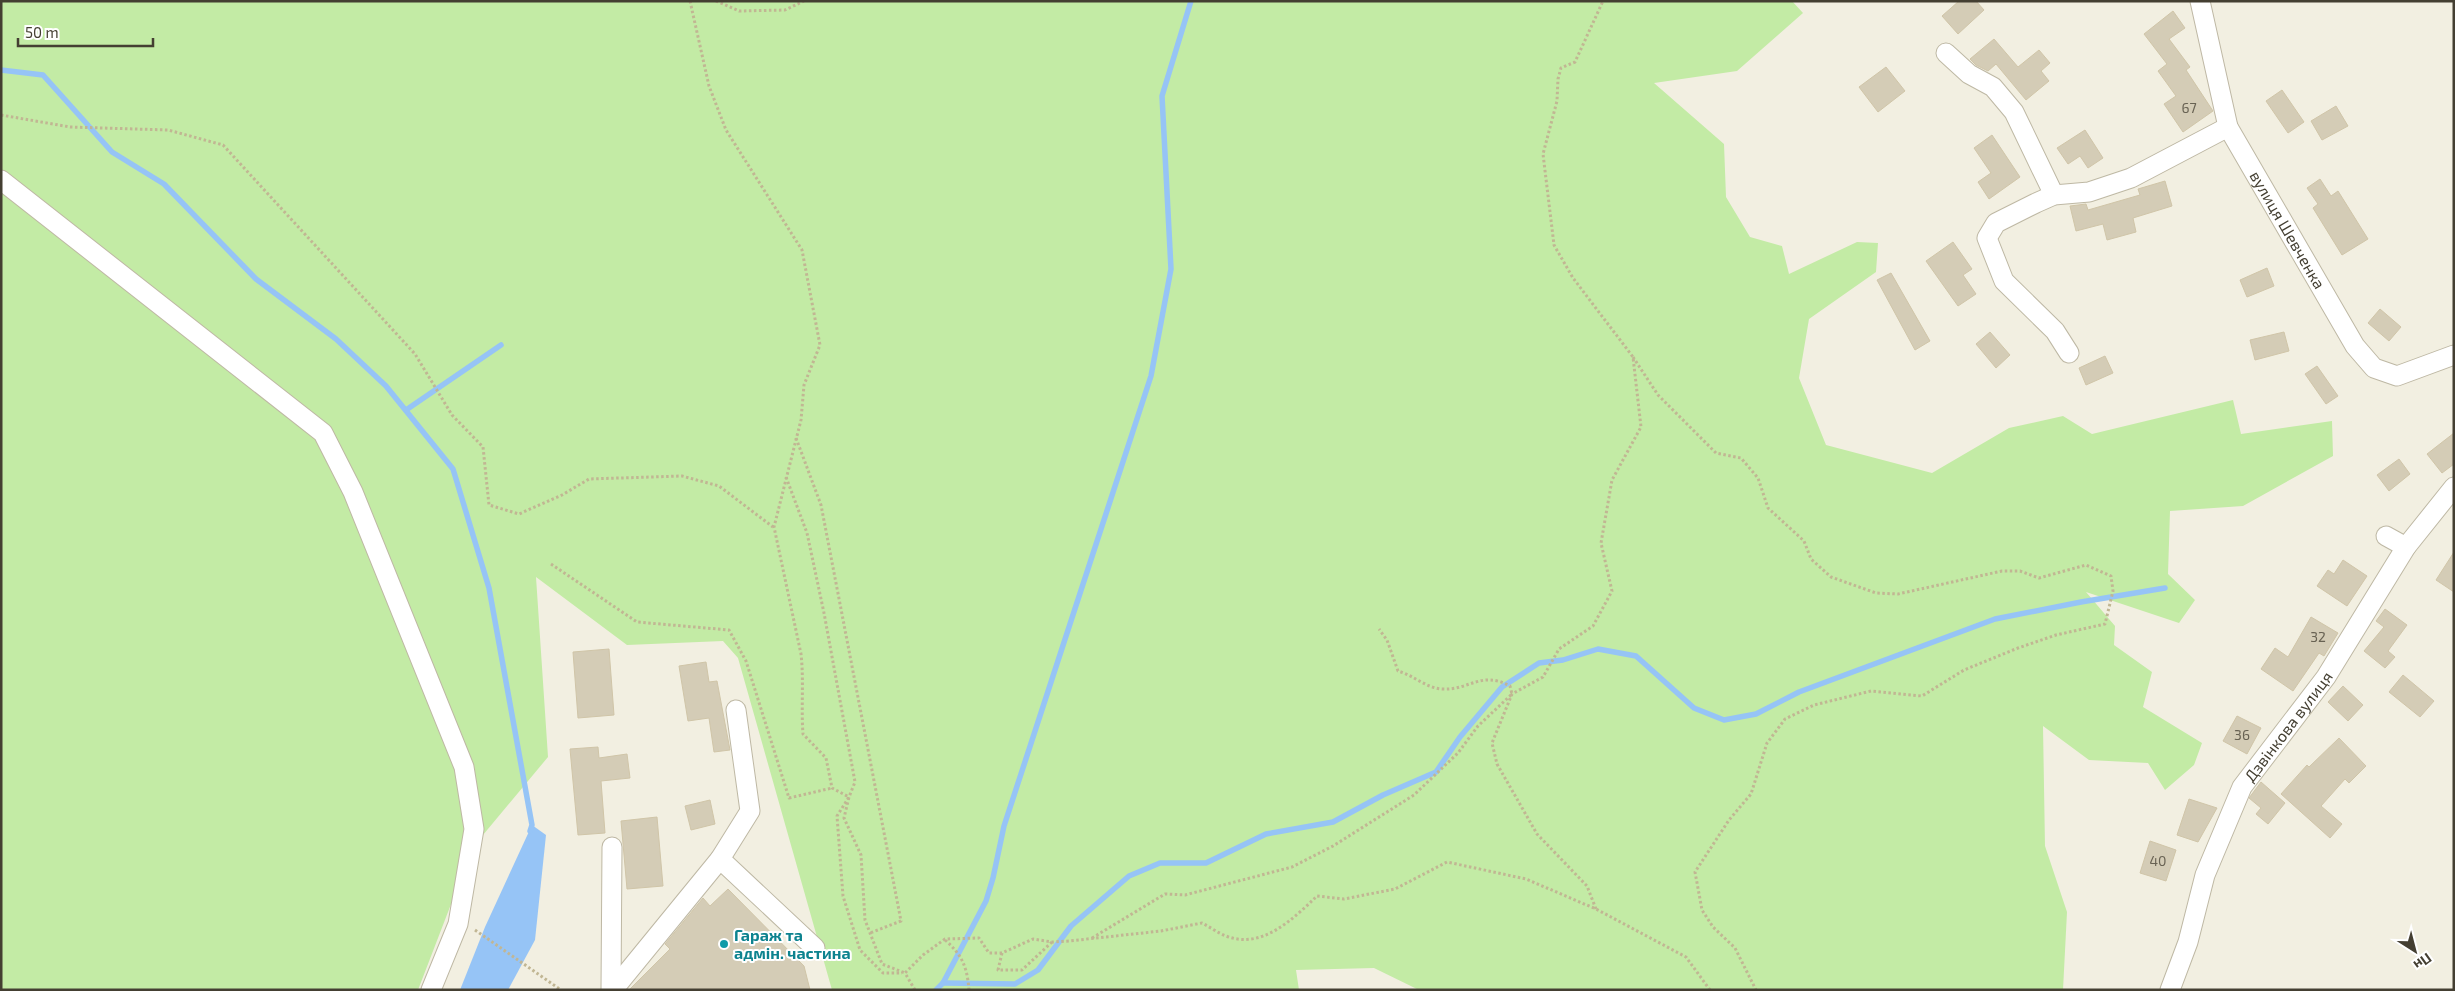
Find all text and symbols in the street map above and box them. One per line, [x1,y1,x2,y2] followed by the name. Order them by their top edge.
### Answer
[18,15,152,47] scale bar
[25,23,59,41] text: 50 m
[2181,99,2197,116] house number: 67
[2246,167,2330,292] street label: вулиця Шевченка
[2310,628,2326,645] house number: 32
[2240,668,2336,785] street label: Дзвінкова вулиця
[2234,726,2250,743] house number: 36
[2149,852,2167,869] house number: 40
[734,925,851,962] place label: Гараж та адмін. частина
[2390,926,2440,976] north arrow
[718,938,730,950] marker: Гараж та адмін. частина
[2411,950,2435,974] text: Пн

